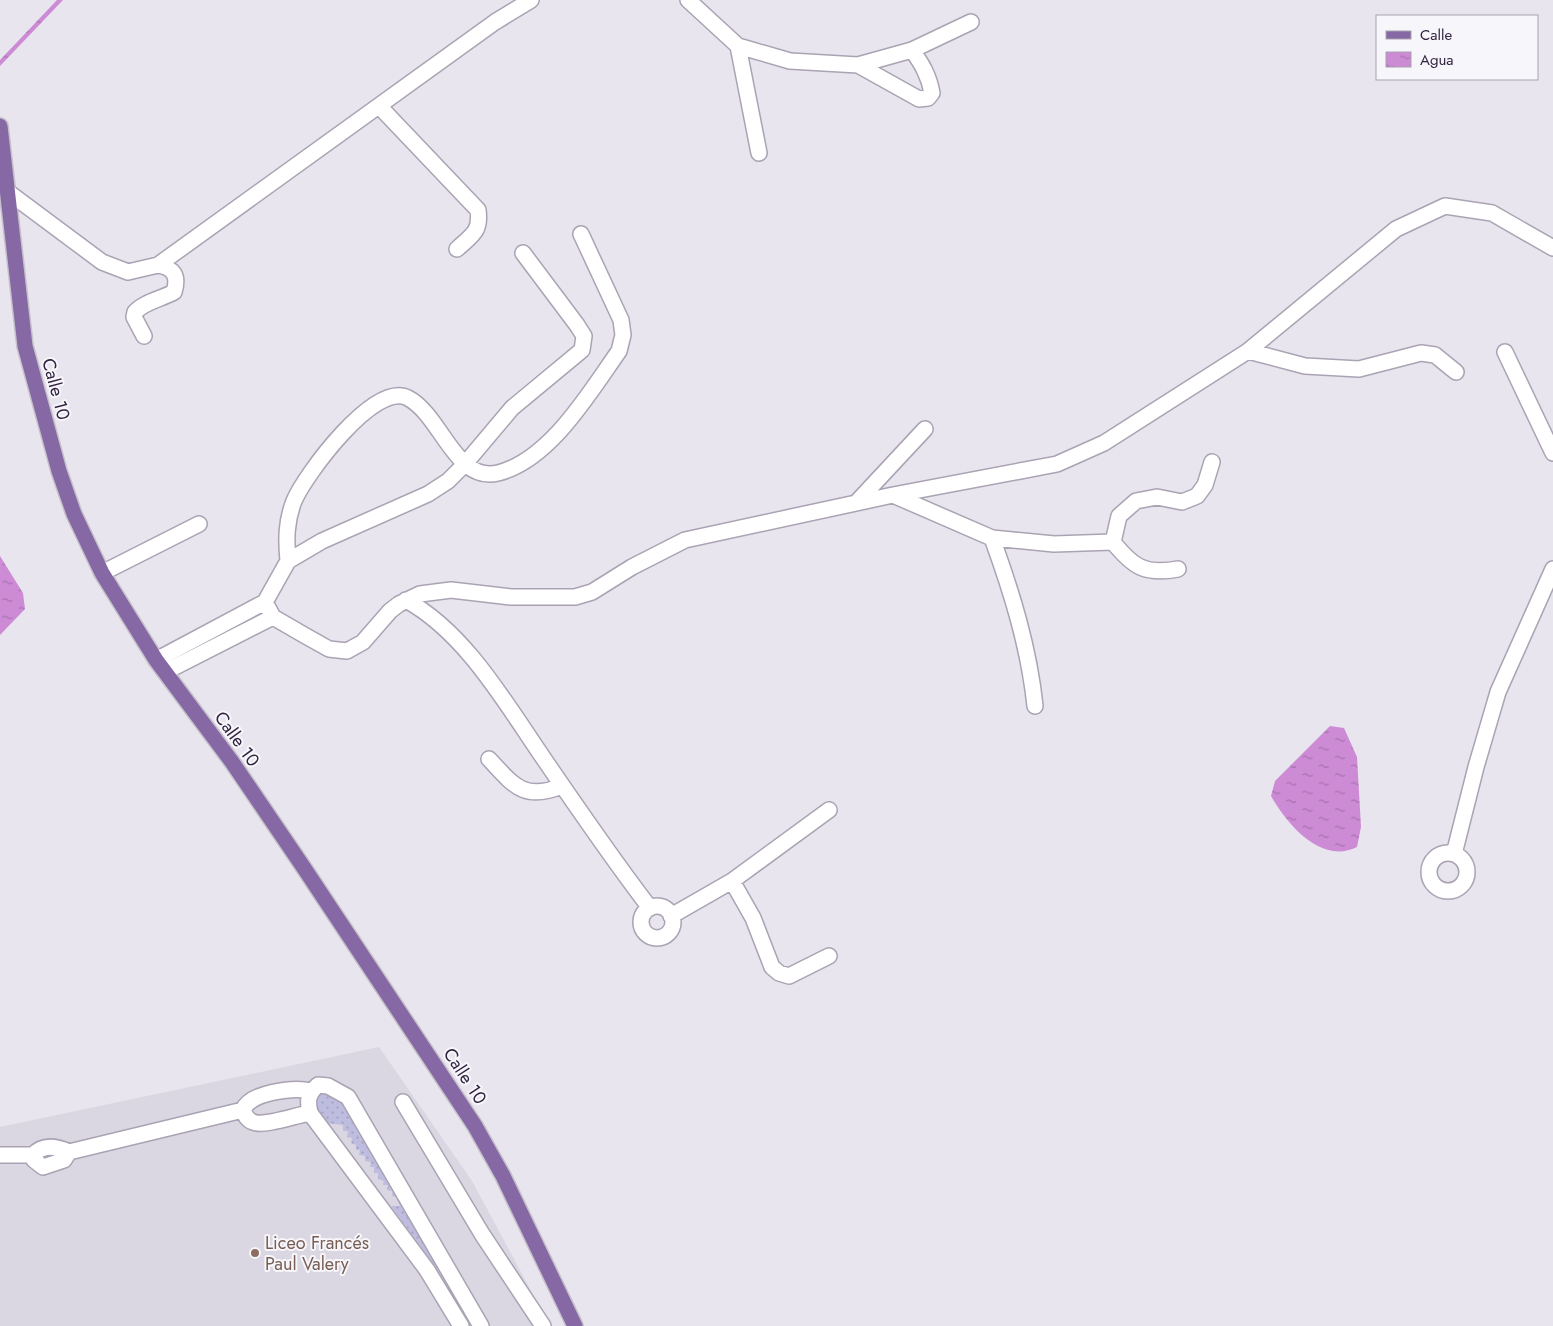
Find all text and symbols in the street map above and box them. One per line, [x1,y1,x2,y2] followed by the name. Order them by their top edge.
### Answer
[1376,15,1538,80] legend
[1420,24,1452,46] text: Calle
[1420,49,1454,71] text: Agua
[35,355,77,423] street label: Calle 10
[208,706,266,772] street label: Calle 10
[437,1043,493,1110] street label: Calle 10
[265,1230,369,1277] place label: Liceo Francés Paul Valery
[249,1247,261,1259] marker: Liceo Francés Paul Valery

